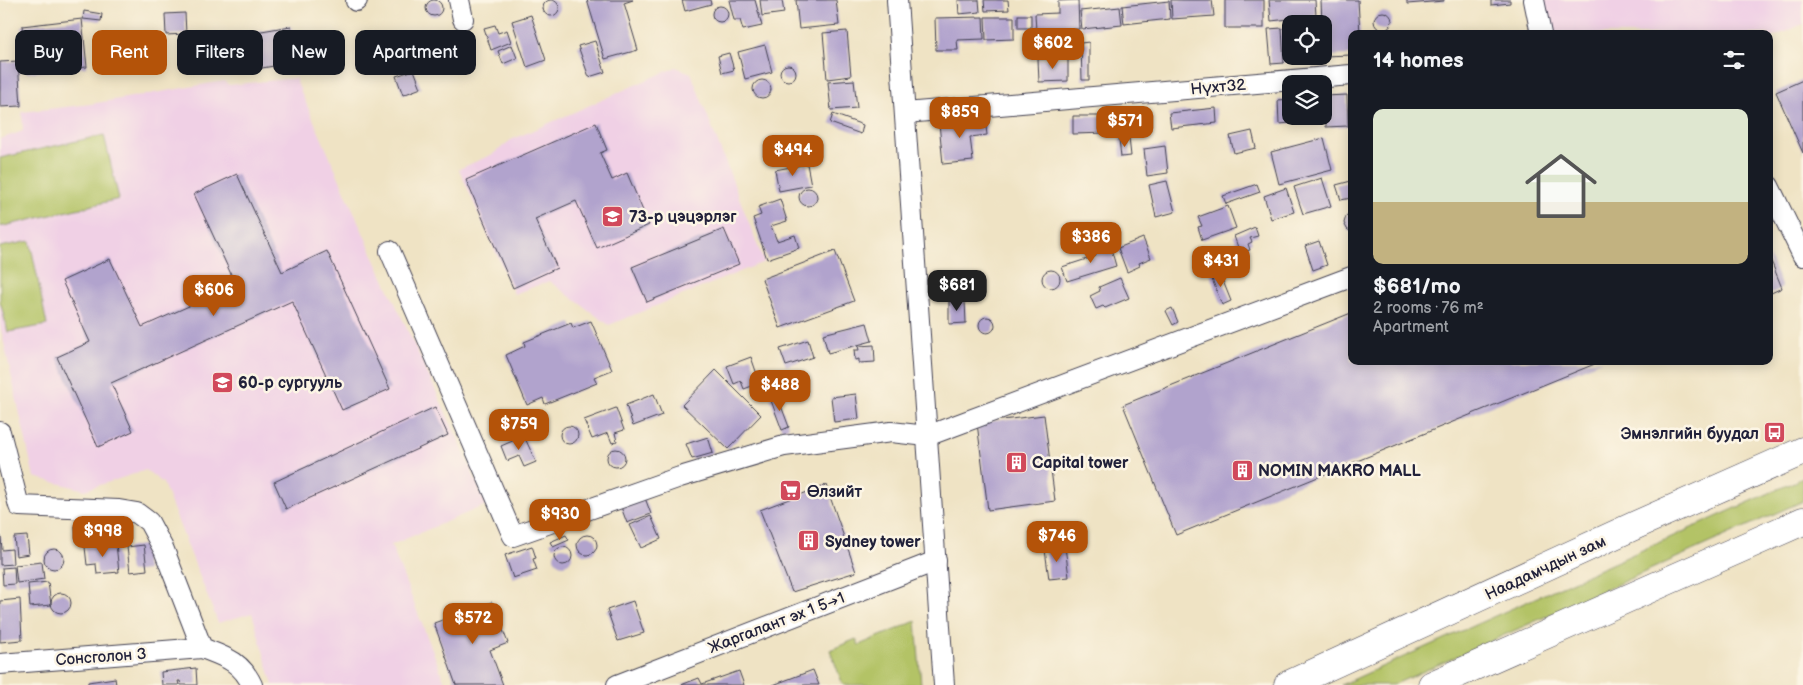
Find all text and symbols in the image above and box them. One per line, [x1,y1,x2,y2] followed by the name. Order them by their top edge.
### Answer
[1282,15,1332,125] map controls
[1282,15,1332,65] button: locate
[1023,28,1083,70] pin: $602
[15,30,82,75] chip: Buy
[92,30,167,75] chip: Rent
[177,30,263,75] chip: Filters
[273,30,345,75] chip: New
[355,30,476,75] chip: Apartment
[1033,34,1073,53] text: $602
[1720,46,1748,74] icon: filters
[1373,48,1464,73] text: 14 homes
[1282,75,1332,125] button: layers
[1190,76,1247,99] street label: Нүхт32
[930,96,990,139] pin: $859
[941,103,979,122] text: $859
[1095,106,1155,148] pin: $571
[1107,112,1143,131] text: $571
[763,134,823,177] pin: $494
[774,141,812,160] text: $494
[1516,141,1606,231] icon: home
[601,204,625,228] school or university icon: 73-р цэцэрлэг
[629,208,737,227] place label: 73-р цэцэрлэг
[1061,222,1121,264] pin: $386
[1071,228,1111,247] text: $386
[1191,246,1251,288] pin: $431
[1203,252,1239,271] text: $431
[927,270,987,312] pin: $681
[184,274,244,317] pin: $606
[1373,274,1461,299] text: $681/mo
[939,276,975,295] text: $681
[194,281,234,300] text: $606
[1373,299,1484,318] text: 2 rooms · 76 m²
[1373,318,1449,337] text: Apartment
[210,370,234,394] school or university icon: 60-р сургууль
[750,370,810,412] pin: $488
[238,374,343,393] place label: 60-р сургууль
[760,376,800,395] text: $488
[489,408,549,451] pin: $759
[500,415,538,434] text: $759
[1763,421,1787,445] bus stop icon: Эмнэлгийн буудал
[1621,425,1759,444] place label: Эмнэлгийн буудал
[1004,450,1028,474] building icon: Capital tower
[1032,454,1129,473] place label: Capital tower
[1230,458,1254,482] building icon: NOMIN MAKRO MALL
[1258,462,1422,481] place label: NOMIN MAKRO MALL
[779,479,803,503] supermarket icon: Өлзийт
[807,483,862,502] place label: Өлзийт
[530,498,590,541] pin: $930
[540,505,580,524] text: $930
[73,516,133,558] pin: $998
[1027,520,1087,563] pin: $746
[84,522,122,541] text: $998
[1038,527,1076,546] text: $746
[797,529,821,553] building icon: Sydney tower
[1482,532,1609,605] street label: Наадамчдын зам
[825,533,921,552] place label: Sydney tower
[706,589,847,658] street label: Жаргалант эх 1 5→1
[443,602,503,645] pin: $572
[454,609,492,628] text: $572
[55,645,147,670] street label: Сонсголон 3

